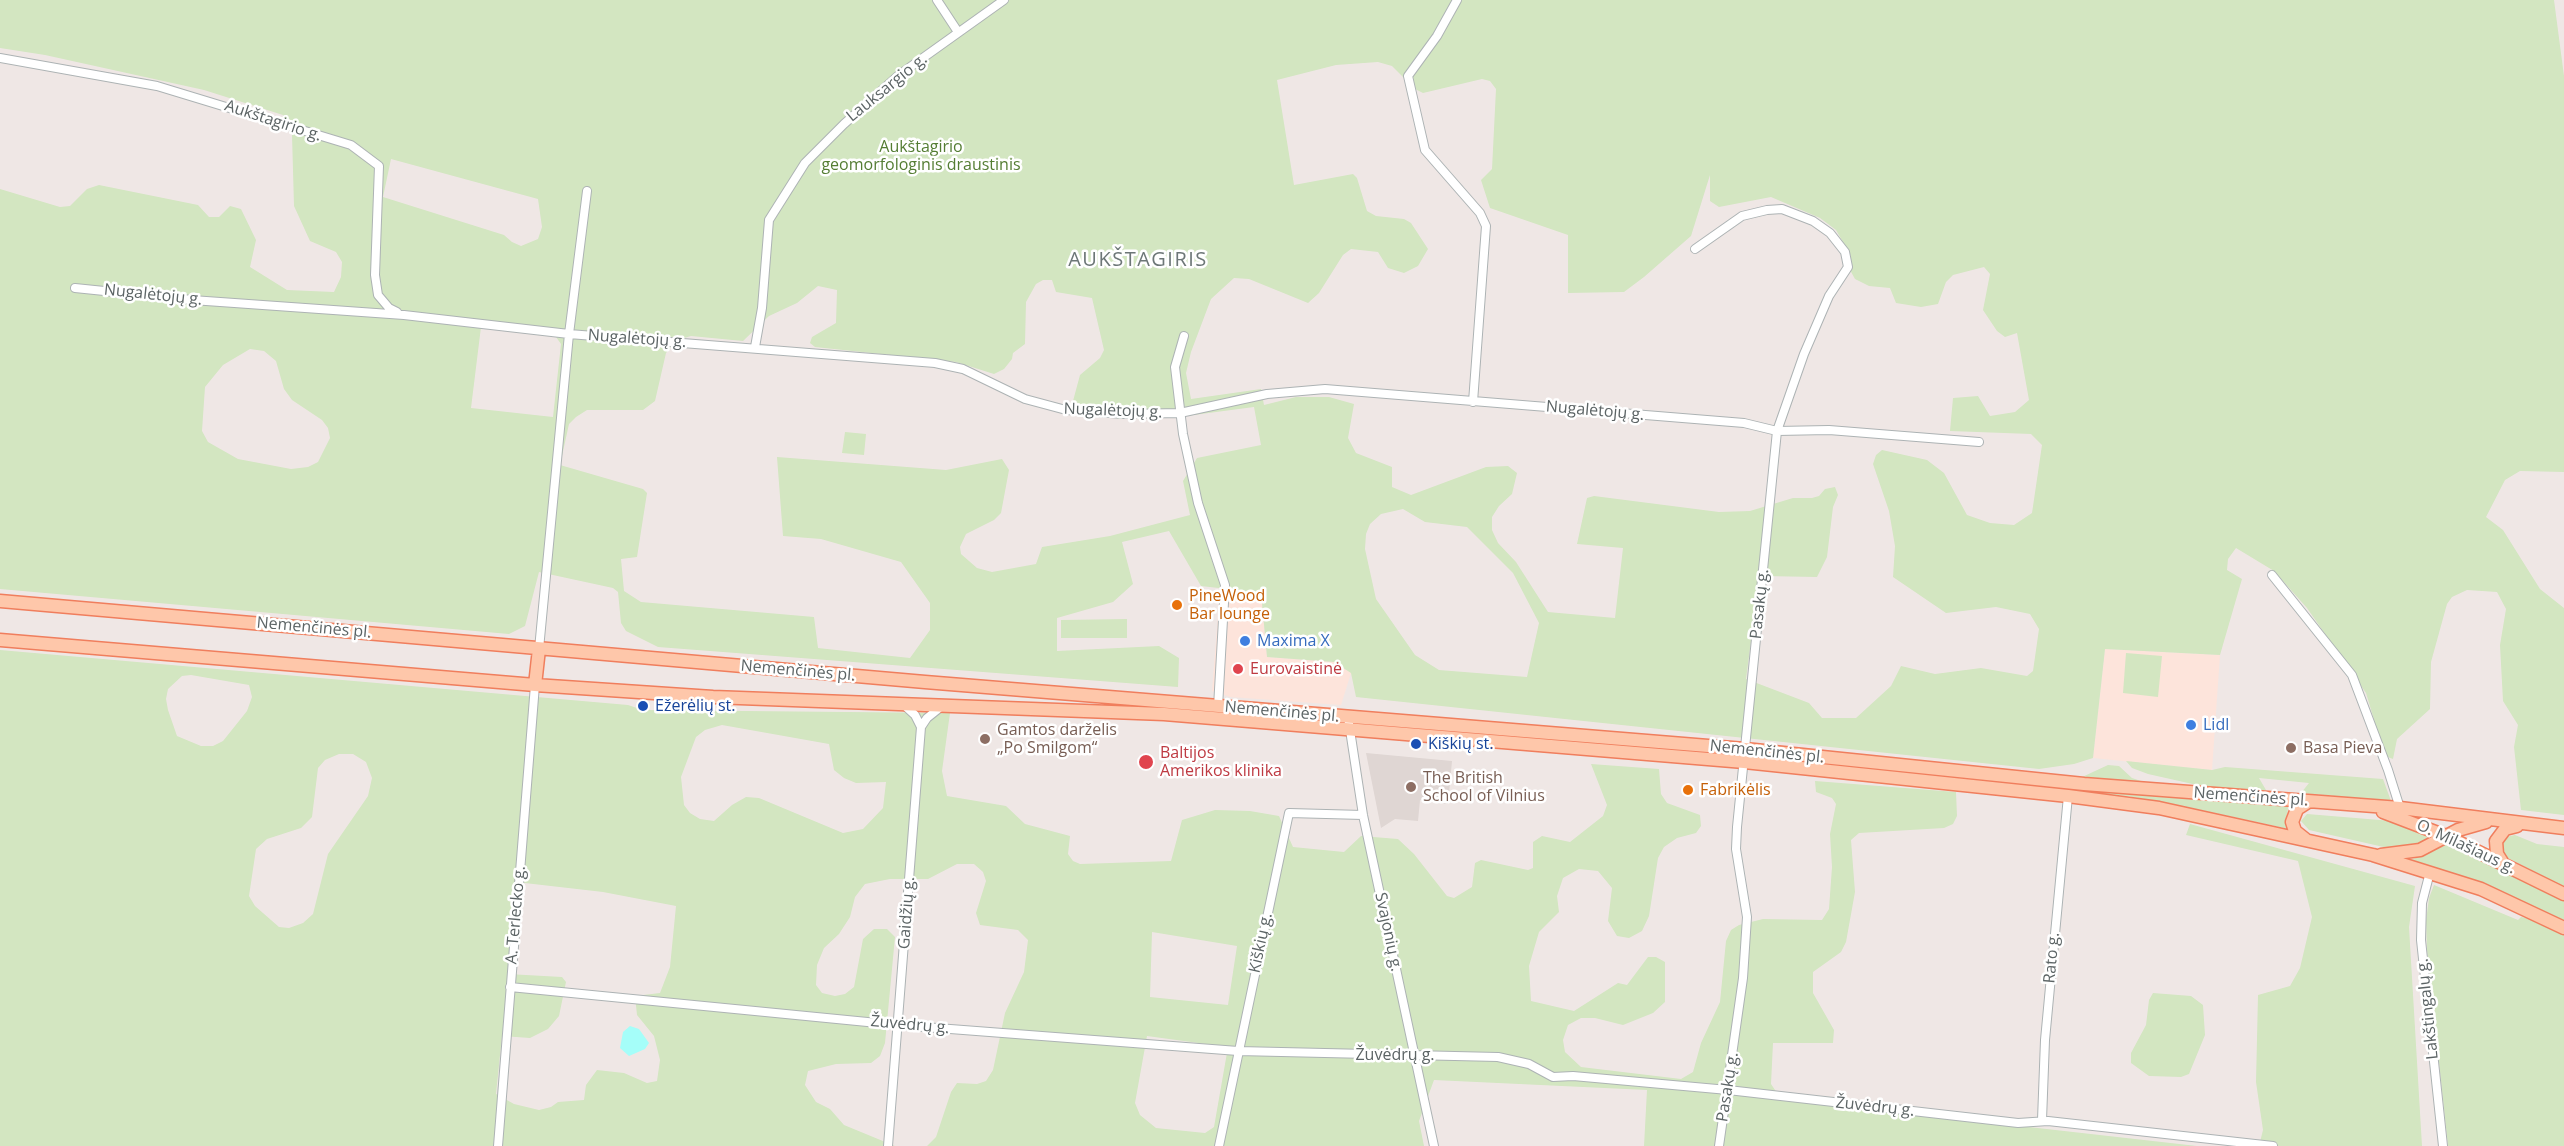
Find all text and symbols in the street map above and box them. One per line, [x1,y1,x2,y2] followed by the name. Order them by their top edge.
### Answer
[843,50,931,126] street label: Lauksargio g.
[222,96,324,146] street label: Aukštagirio g.
[821,137,1021,175] park label: Aukštagirio geomorfologinis draustinis
[1068,248,1208,272] district label: AUKŠTAGIRIS
[103,280,203,310] street label: Nugalėtojų g.
[587,326,687,352] street label: Nugalėtojų g.
[1545,397,1645,425] street label: Nugalėtojų g.
[1063,400,1163,422] street label: Nugalėtojų g.
[1747,568,1773,640] street label: Pasakų g.
[1189,586,1270,624] place label: PineWood Bar lounge
[1170,598,1184,612] marker: PineWood Bar lounge
[256,613,372,643] street label: Nemenčinės pl.
[1257,631,1330,651] place label: Maxima X
[1238,634,1252,648] marker: Maxima X
[740,656,856,686] street label: Nemenčinės pl.
[1250,659,1342,679] place label: Eurovaistinė
[1231,662,1245,676] marker: Eurovaistinė
[655,696,735,716] place label: Ežerėlių st.
[1224,697,1340,727] street label: Nemenčinės pl.
[636,699,650,713] marker: Ežerėlių st.
[2203,715,2229,735] place label: Lidl
[2184,718,2198,732] marker: Lidl
[997,720,1117,758] place label: Gamtos darželis „Po Smilgom“
[978,732,992,746] marker: Gamtos darželis „Po Smilgom“
[1428,734,1493,754] place label: Kiškių st.
[1709,736,1825,768] street label: Nemenčinės pl.
[1409,737,1423,751] marker: Kiškių st.
[2303,738,2382,758] place label: Basa Pieva
[2284,741,2298,755] marker: Basa Pieva
[1160,743,1282,781] place label: Baltijos Amerikos klinika
[1137,753,1155,771] marker: Baltijos Amerikos klinika
[1423,768,1545,806] place label: The British School of Vilnius
[1404,780,1418,794] marker: The British School of Vilnius
[1700,780,1771,800] place label: Fabrikėlis
[1681,783,1695,797] marker: Fabrikėlis
[2193,783,2309,811] street label: Nemenčinės pl.
[2413,816,2519,878] street label: O. Milašiaus g.
[502,865,530,965] street label: A. Terlecko g.
[895,876,919,950] street label: Gaidžių g.
[1370,891,1406,973] street label: Svajonių g.
[1245,911,1277,975] street label: Kiškių g.
[2040,932,2064,984] street label: Rato g.
[2413,958,2443,1060] street label: Lakštingalų g.
[870,1012,950,1038] street label: Žuvėdrų g.
[1355,1045,1435,1065] street label: Žuvėdrų g.
[1713,1051,1743,1123] street label: Pasakų g.
[1835,1093,1915,1121] street label: Žuvėdrų g.

